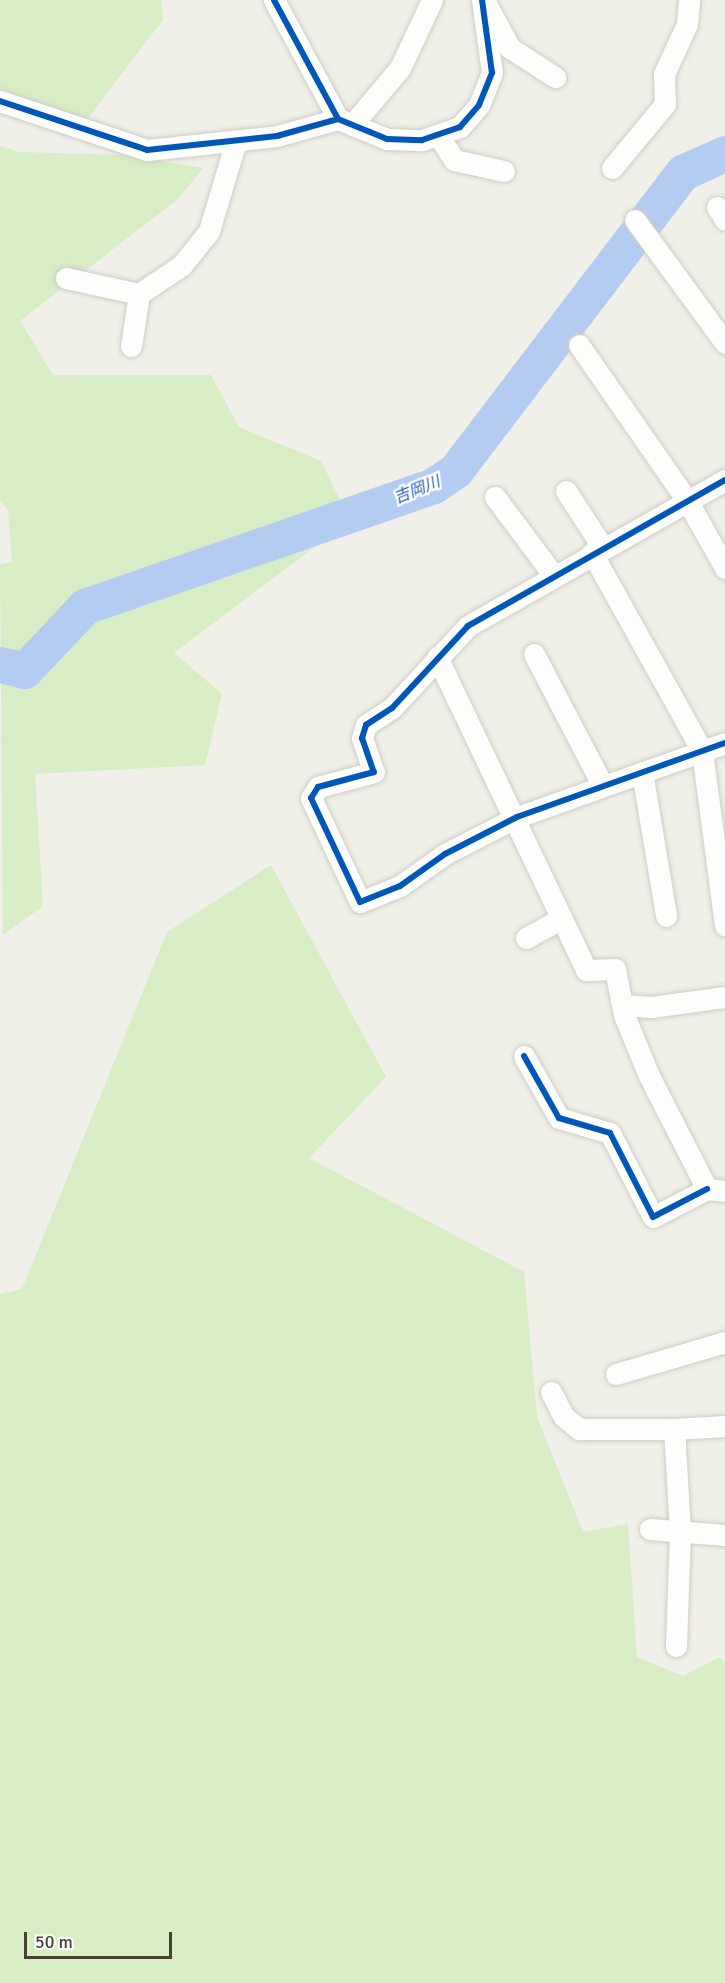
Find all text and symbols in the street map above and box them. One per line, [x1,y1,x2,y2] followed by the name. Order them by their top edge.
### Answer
[391,472,443,508] water label: 吉岡川
[27,1920,176,1958] scale bar
[35,1931,73,1953] text: 50 m

